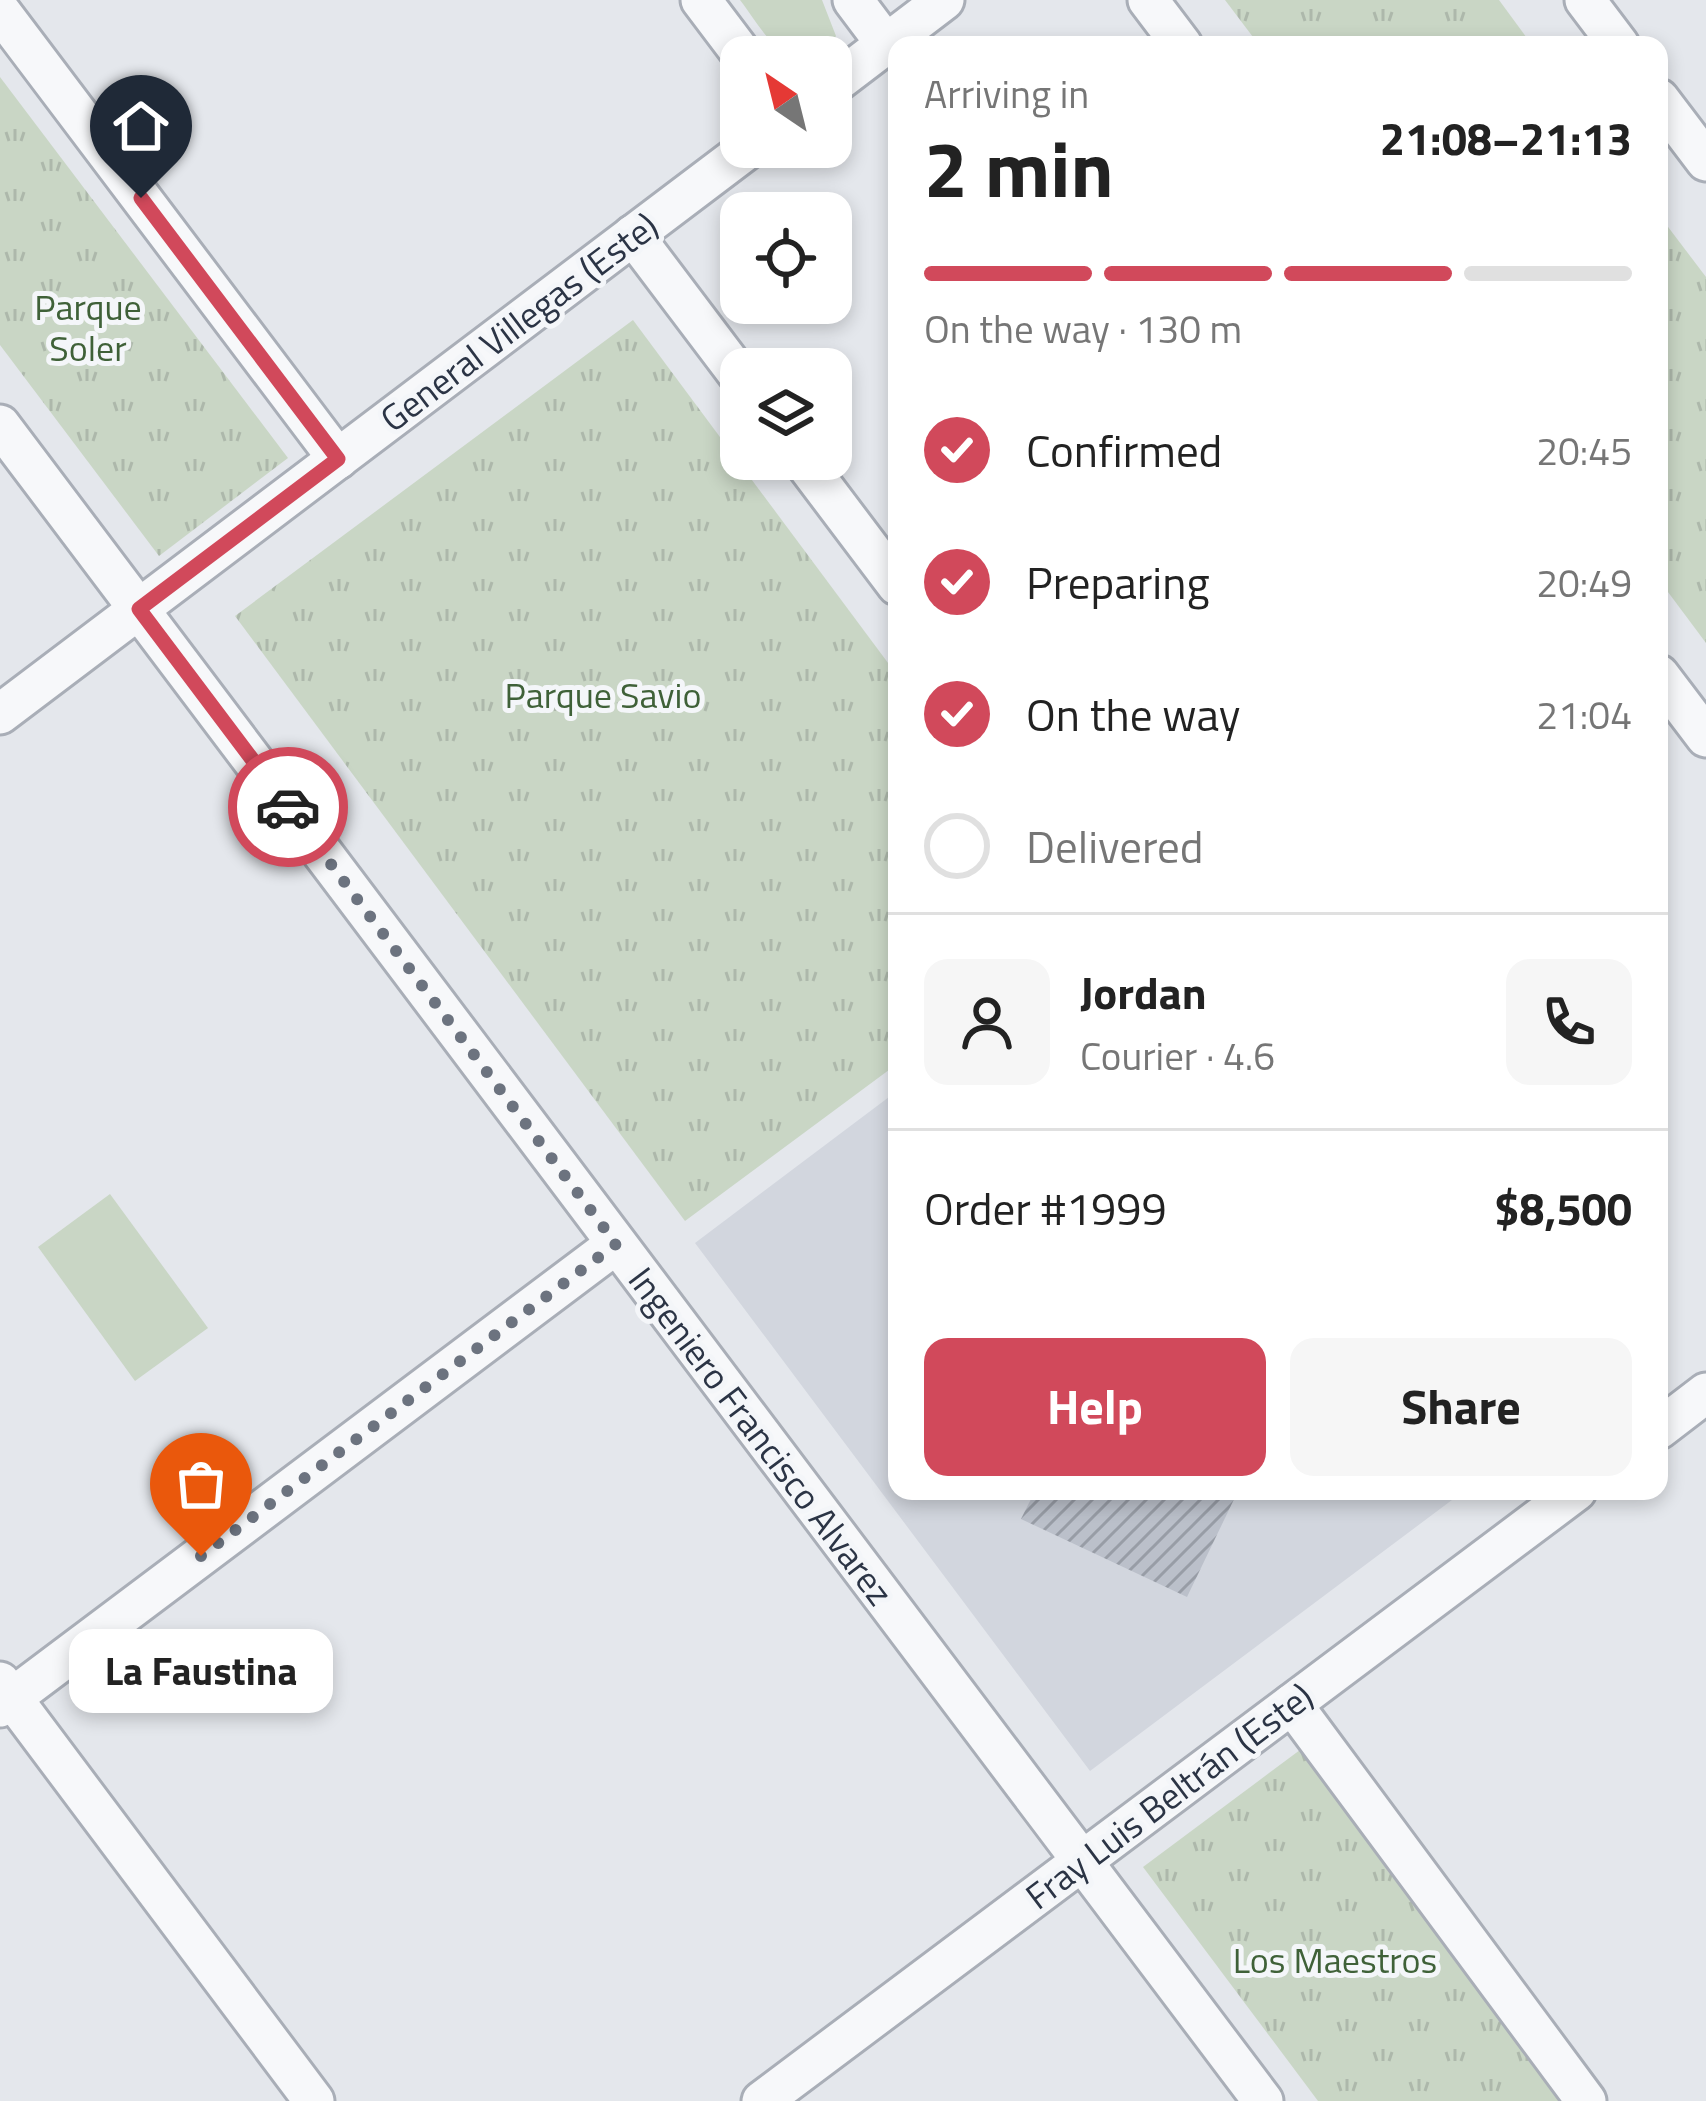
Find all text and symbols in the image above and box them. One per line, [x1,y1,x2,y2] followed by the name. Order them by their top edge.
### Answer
[720,36,852,168] north arrow
[720,36,852,480] map controls
[924,64,1089,123] text: Arriving in
[90,75,192,198] pin
[108,93,174,159] icon: home
[1380,104,1632,172] text: 21:08–21:13
[924,109,1114,227] text: 2 min
[720,192,852,324] button: locate
[368,199,669,445] street label: General Villegas (Este)
[34,279,142,375] park label: Parque Soler
[924,299,1242,358] text: On the way · 130 m
[720,348,852,480] button: layers
[1026,416,1222,484] text: Confirmed
[924,417,990,483] icon: check
[1536,421,1632,480] text: 20:45
[1026,548,1210,616] text: Preparing
[924,549,990,615] icon: check
[1536,553,1632,612] text: 20:49
[505,667,701,722] park label: Parque Savio
[1026,680,1240,748] text: On the way
[924,681,990,747] icon: check
[1536,685,1632,744] text: 21:04
[228,747,348,867] courier
[255,774,321,840] icon: car
[1026,812,1204,880] text: Delivered
[1080,958,1207,1026] text: Jordan
[924,959,1050,1085] button: person
[1506,959,1632,1085] button: phone
[1080,1026,1275,1085] text: Courier · 4.6
[924,1174,1167,1242] text: Order #1999
[1494,1174,1632,1242] text: $8,500
[616,1255,907,1617] street label: Ingeniero Francisco Alvarez
[924,1338,1266,1476] button: Help
[1290,1338,1632,1476] button: Share
[150,1433,252,1556] pin
[168,1451,234,1517] icon: bag
[69,1628,333,1712] callout: La Faustina
[105,1641,297,1700] text: La Faustina
[1013,1669,1324,1922] street label: Fray Luis Beltrán (Este)
[1233,1932,1437,1987] park label: Los Maestros

